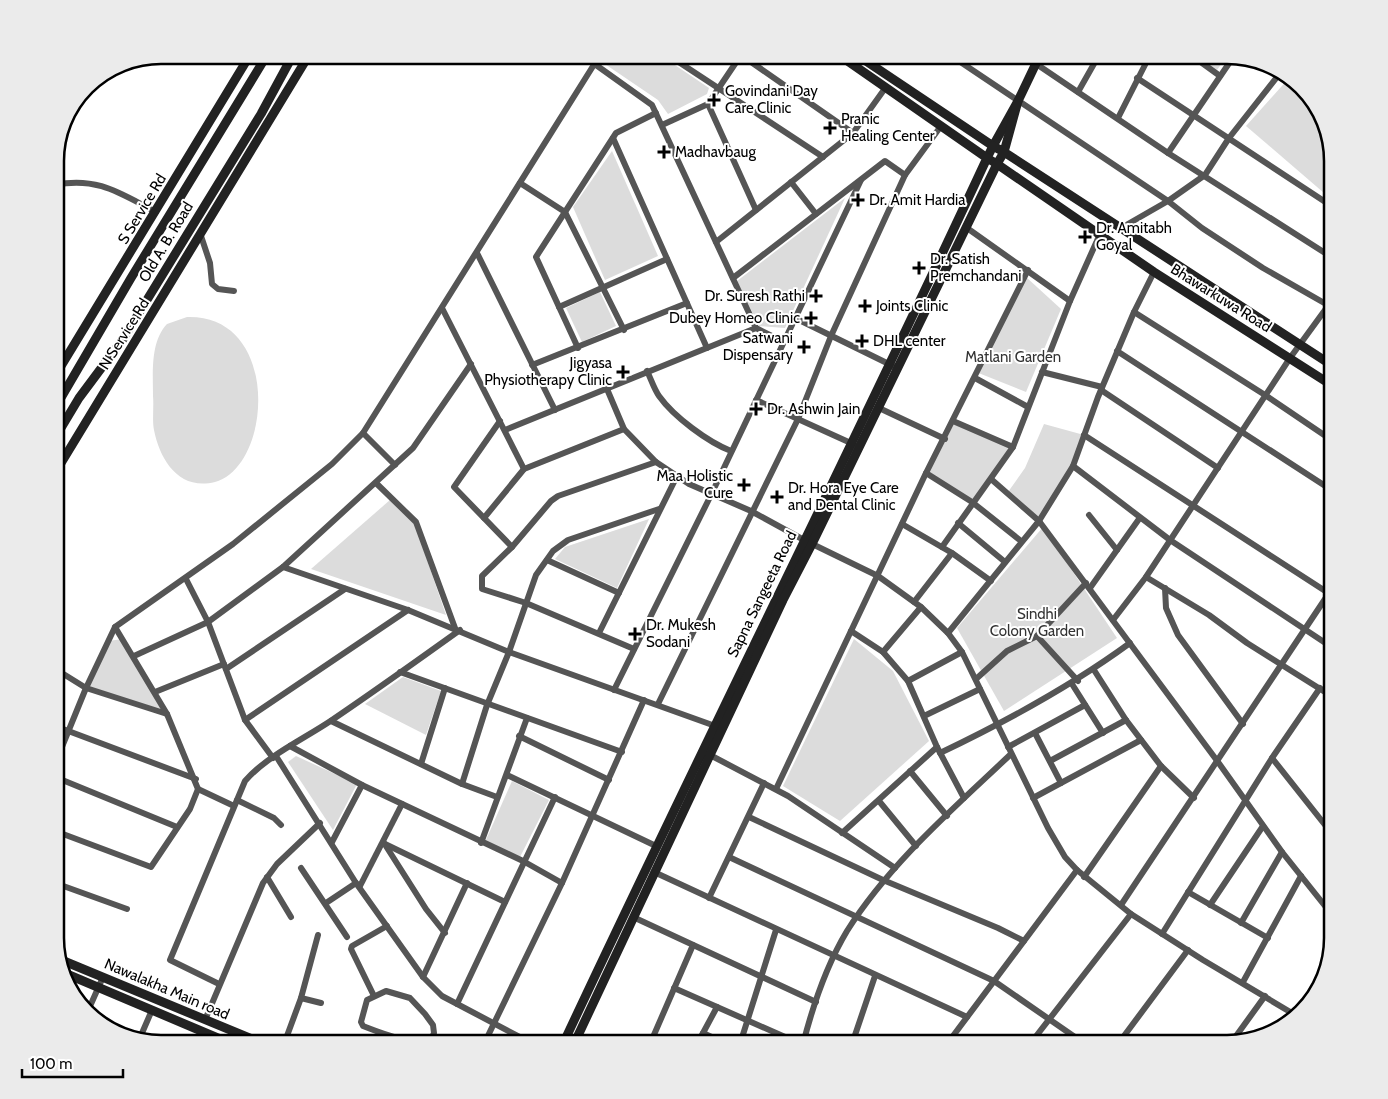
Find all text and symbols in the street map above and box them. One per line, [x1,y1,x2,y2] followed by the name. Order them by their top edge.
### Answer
[725,82,818,117] place label: Govindani Day Care Clinic
[707,93,721,107] marker: Govindani Day Care Clinic
[841,110,935,145] place label: Pranic Healing Center
[823,121,837,135] marker: Pranic Healing Center
[675,143,756,161] place label: Madhavbaug
[657,145,671,159] marker: Madhavbaug
[114,171,170,247] street label: S Service Rd
[869,191,966,209] place label: Dr. Amit Hardia
[851,193,865,207] marker: Dr. Amit Hardia
[135,199,197,285] street label: Old A. B. Road
[1096,219,1172,254] place label: Dr. Amitabh Goyal
[1078,230,1092,244] marker: Dr. Amitabh Goyal
[930,250,1021,285] place label: Dr. Satish Premchandani
[1167,260,1275,336] street label: Bhawarkuwa Road
[912,261,926,275] marker: Dr. Satish Premchandani
[705,287,805,305] place label: Dr. Suresh Rathi
[809,289,823,303] marker: Dr. Suresh Rathi
[95,295,153,373] street label: N Service Rd
[875,297,948,315] place label: Joints Clinic
[858,299,872,313] marker: Joints Clinic
[669,309,800,327] place label: Dubey Homeo Clinic
[804,311,818,325] marker: Dubey Homeo Clinic
[723,329,793,364] place label: Satwani Dispensary
[873,332,946,350] place label: DHL center
[855,334,869,348] marker: DHL center
[797,340,811,354] marker: Satwani Dispensary
[965,348,1061,366] park label: Matlani Garden
[484,354,613,389] place label: Jigyasa Physiotherapy Clinic
[616,365,630,379] marker: Jigyasa Physiotherapy Clinic
[767,400,860,418] place label: Dr. Ashwin Jain
[749,402,763,416] marker: Dr. Ashwin Jain
[657,467,733,502] place label: Maa Holistic Cure
[737,478,751,492] marker: Maa Holistic Cure
[788,479,899,514] place label: Dr. Hora Eye Care and Dental Clinic
[770,490,784,504] marker: Dr. Hora Eye Care and Dental Clinic
[724,528,800,660] street label: Sapna Sangeeta Road
[990,605,1084,640] park label: Sindhi Colony Garden
[646,616,716,651] place label: Dr. Mukesh Sodani
[628,627,642,641] marker: Dr. Mukesh Sodani
[102,955,232,1023] street label: Nawalakha Main road
[22,1046,124,1078] scale bar
[30,1055,72,1073] text: 100 m

